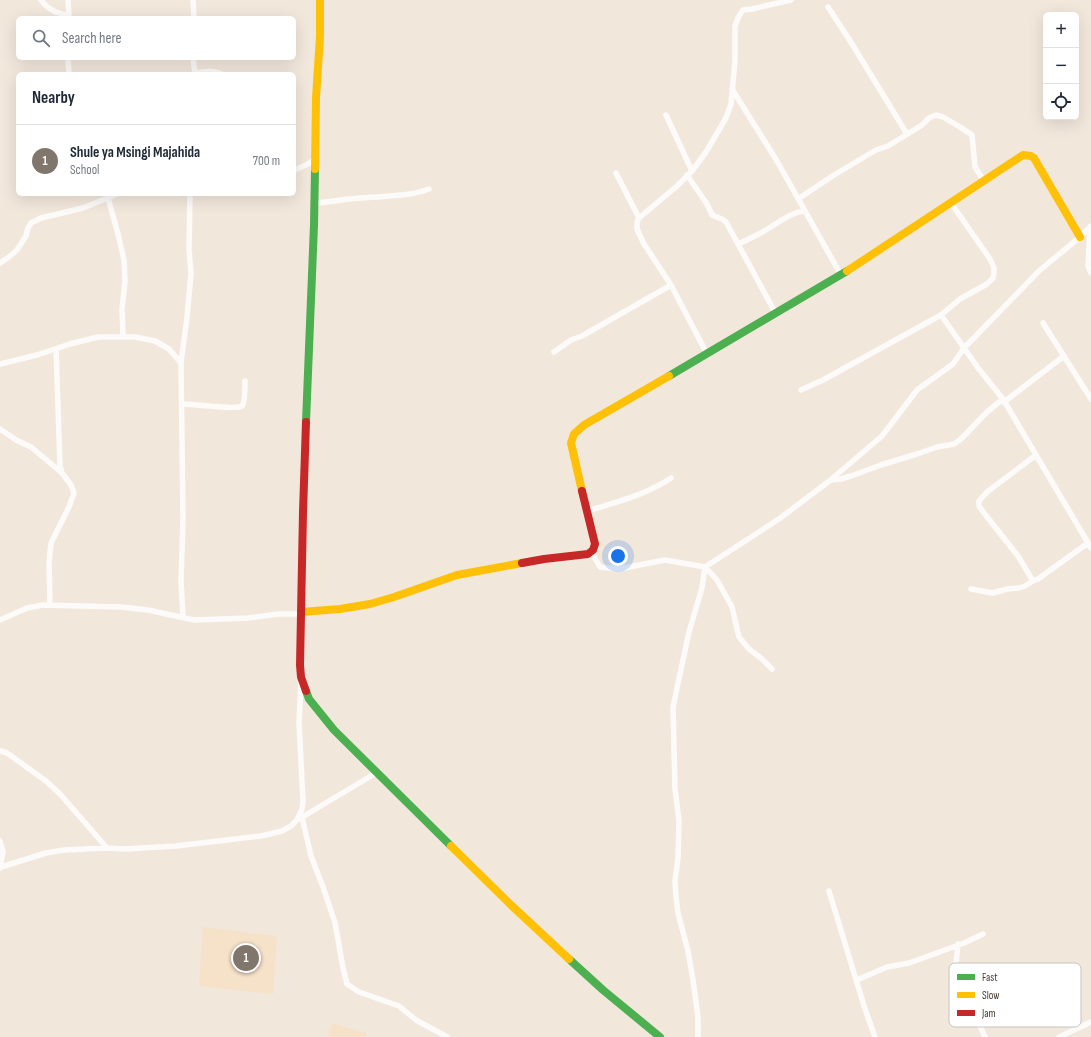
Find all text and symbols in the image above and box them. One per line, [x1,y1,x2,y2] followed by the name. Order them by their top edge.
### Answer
[1043,12,1079,120] map controls
[1043,12,1079,48] button: +
[16,16,296,60] search box
[30,27,52,49] icon: search
[62,29,122,48] text: Search here
[1043,48,1079,84] button: −
[1043,84,1079,120] button: locate
[32,88,75,108] text: Nearby
[70,143,200,162] text: Shule ya Msingi Majahida
[42,153,48,169] text: 1
[253,153,280,169] text: 700 m
[70,162,100,178] text: School
[608,546,628,566] your location
[233,943,259,973] pin: 1
[949,963,1081,1027] legend
[982,971,998,984] text: Fast
[982,989,999,1002] text: Slow
[981,1007,996,1020] text: Jam

